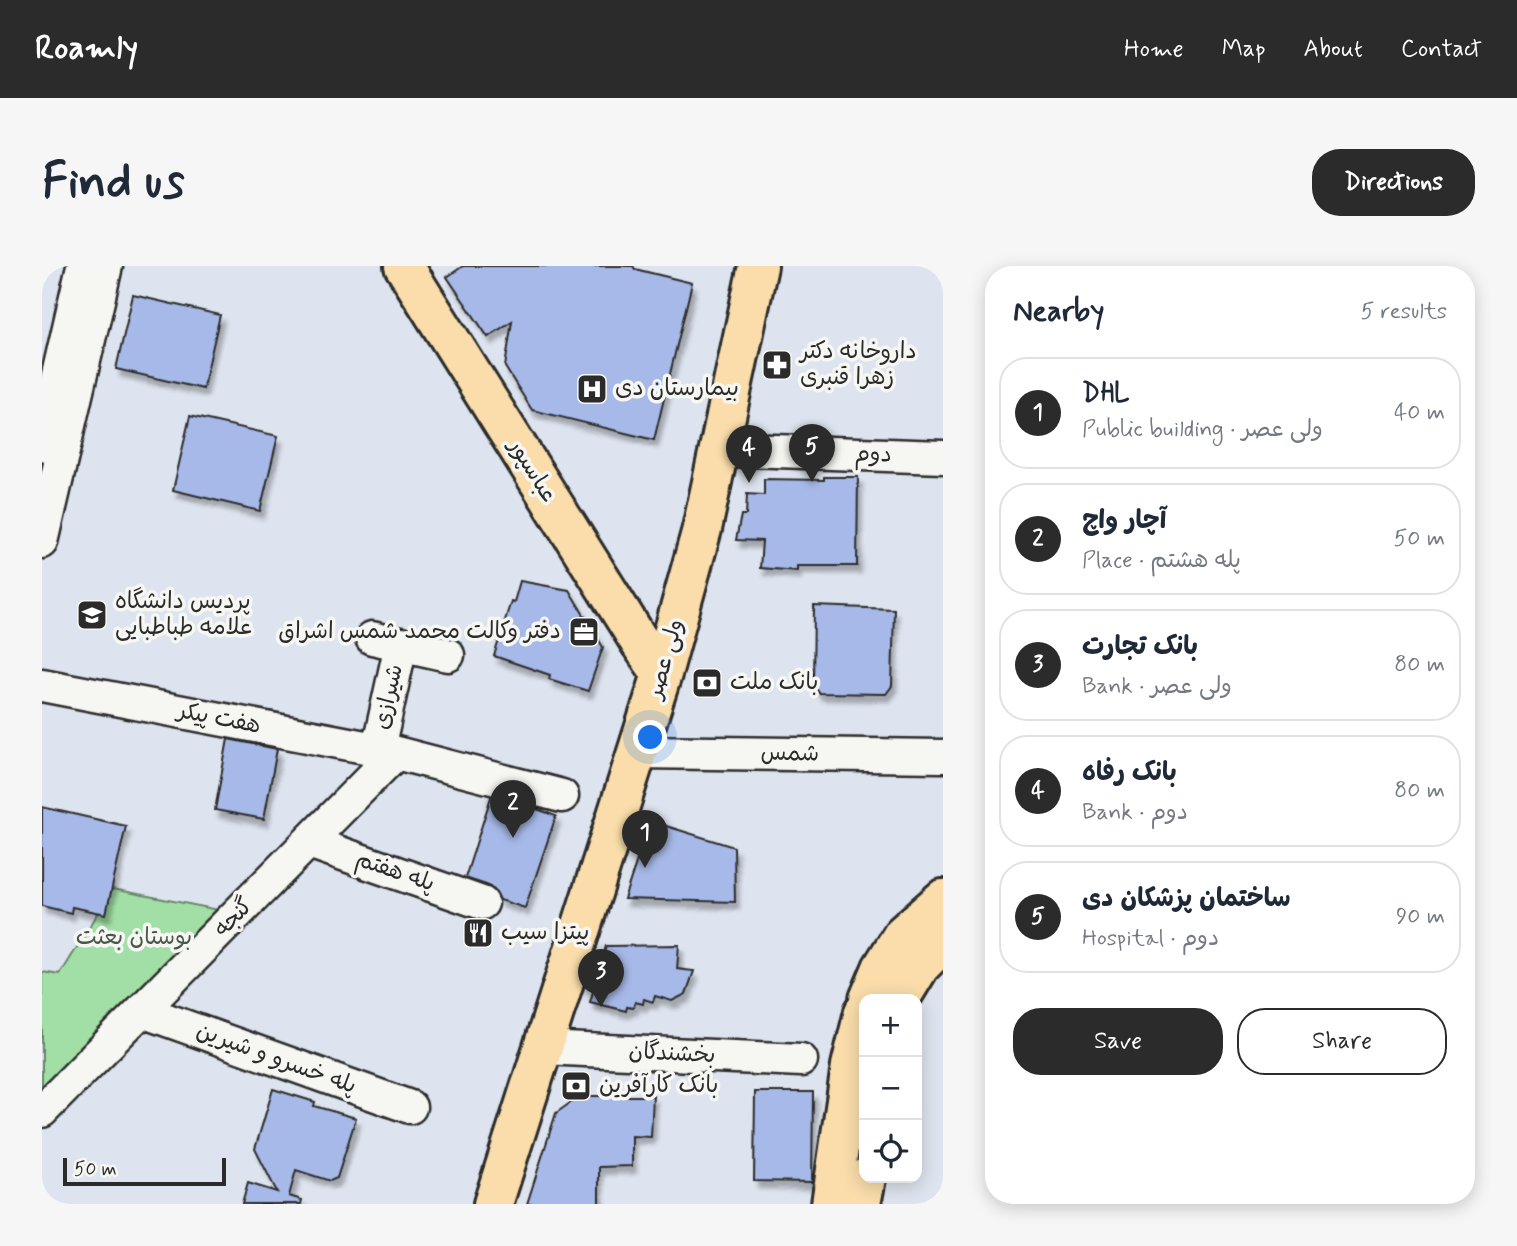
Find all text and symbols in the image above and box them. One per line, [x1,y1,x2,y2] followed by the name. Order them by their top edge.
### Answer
[35,27,138,71] text: Roamly
[1124,34,1184,65] text: Home
[1222,34,1266,65] text: Map
[1304,34,1363,65] text: About
[1401,34,1482,65] text: Contact
[1312,149,1475,216] button: Directions
[42,150,185,215] text: Find us
[1013,292,1104,331] text: Nearby
[1361,297,1447,327] text: 5 results
[798,337,917,393] place label: داروخانه دکتر زهرا قنبری
[760,348,794,382] pharmacy icon: داروخانه دکتر زهرا قنبری
[575,372,609,406] hospital icon: بیمارستان دی
[615,374,739,404] place label: بیمارستان دی
[1082,377,1130,411] text: DHL
[1033,398,1043,428] text: 1
[1394,398,1445,428] text: 40 m
[1082,415,1323,445] text: Public building · ولی عصر
[789,424,835,482] pin: 5
[726,425,772,483] pin: 4
[500,432,563,508] street label: عباسپور
[854,440,892,471] street label: دوم
[1082,504,1166,538] text: آچار واچ
[1032,524,1044,554] text: 2
[1394,524,1445,554] text: 50 m
[1082,546,1241,576] text: Place · پله هشتم
[115,587,254,643] place label: پردیس دانشگاه علامه طباطبایی
[75,598,109,632] school or university icon: پردیس دانشگاه علامه طباطبایی
[567,615,601,649] office icon: دفتر وکالت محمد شمس اشراق
[640,616,692,704] street label: ولی عصر
[278,617,561,647] place label: دفتر وکالت محمد شمس اشراق
[1082,630,1198,664] text: بانک تجارت
[1033,650,1043,680] text: 3
[1394,650,1445,680] text: 80 m
[367,661,411,733] street label: شیرازی
[690,666,724,700] bank icon: بانک ملت
[730,668,818,698] place label: بانک ملت
[1082,672,1232,702] text: Bank · ولی عصر
[173,696,263,742] street label: هفت پیکر
[633,720,667,754] your location
[760,738,820,770] street label: شمس
[1082,756,1177,790] text: بانک رفاه
[1031,776,1045,806] text: 4
[1394,776,1445,806] text: 80 m
[490,780,536,838] pin: 2
[1082,798,1188,828] text: Bank · دوم
[622,810,668,868] pin: 1
[351,845,439,900] street label: پله هفتم
[1082,882,1291,916] text: ساختمان پزشکان دی
[208,892,260,944] street label: گنجه
[1031,902,1045,932] text: 5
[1396,902,1445,932] text: 90 m
[461,916,495,950] restaurant icon: پیتزا سیب
[501,918,589,948] place label: پیتزا سیب
[76,923,192,953] park label: بوستان بعثت
[1082,924,1219,954] text: Hospital · دوم
[578,949,624,1007] pin: 3
[859,994,922,1183] map controls
[859,994,922,1057] button: +
[1013,1008,1223,1075] button: Save
[1237,1008,1447,1075] button: Share
[192,1016,360,1102] street label: پله خسرو و شیرین
[628,1037,716,1071] street label: بخشندگان
[859,1057,922,1120] button: −
[559,1069,593,1103] bank icon: بانک کارآفرین
[599,1071,718,1101] place label: بانک کارآفرین
[859,1120,922,1183] button: locate
[63,1155,226,1187] scale bar
[74,1157,117,1182] text: 50 m

